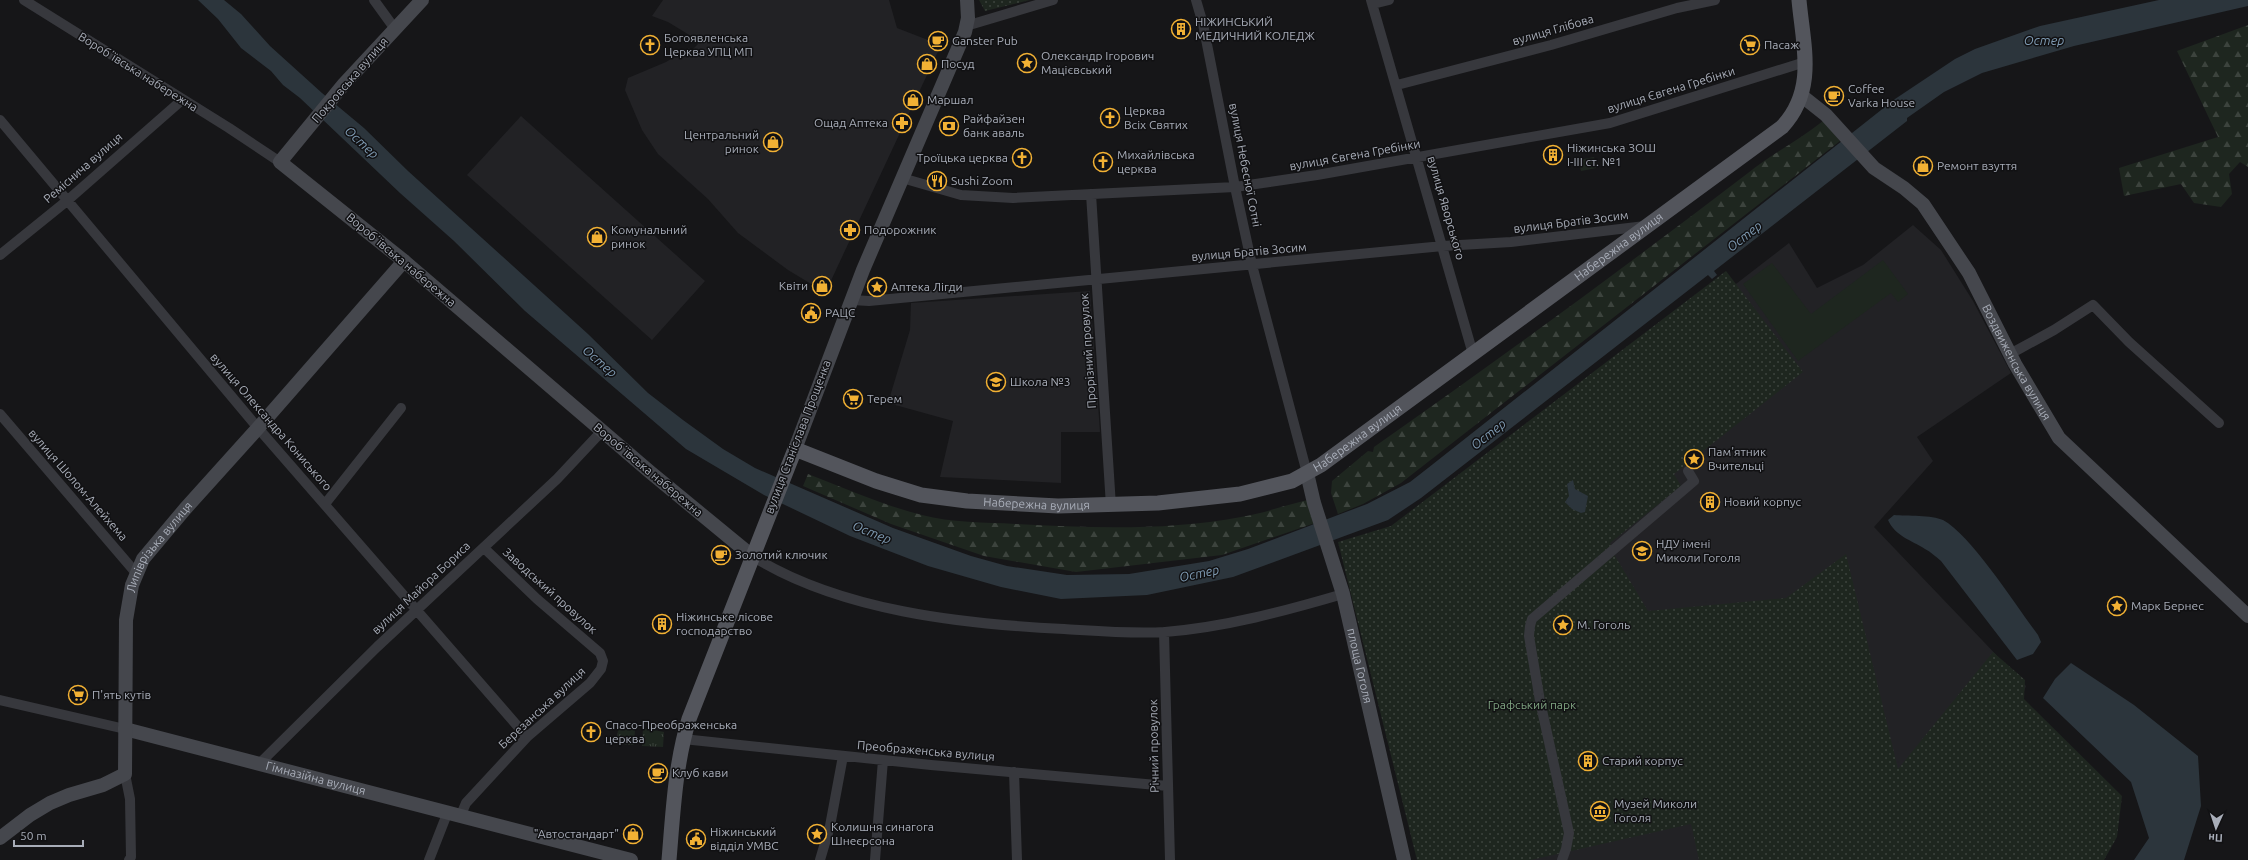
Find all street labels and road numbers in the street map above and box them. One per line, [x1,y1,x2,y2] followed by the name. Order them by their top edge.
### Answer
[1511,12,1595,47] street label: вулиця Глібова
[76,29,200,114] street label: Воробʼївська набережна
[309,34,390,125] street label: Покровська вулиця
[1605,64,1736,115] street label: вулиця Євгена Гребінки
[1227,102,1264,228] street label: вулиця Небесної Сотні
[41,130,125,205] street label: Реміснича вулиця
[1288,137,1421,172] street label: вулиця Євгена Гребінки
[1425,155,1468,261] street label: вулиця Яворського
[1513,208,1629,235] street label: вулиця Братів Зосим
[344,210,459,309] street label: Воробʼївська набережна
[1572,210,1665,283] street label: Набережна вулиця
[1191,240,1307,263] street label: вулиця Братів Зосим
[1077,293,1098,409] street label: Прорізний провулок
[1980,302,2054,422] street label: Воздвиженська вулиця
[208,350,335,493] street label: вулиця Олександра Кониського
[762,358,833,516] street label: вулиця Станіслава Прощенка
[1311,401,1404,474] street label: Набережна вулиця
[591,420,706,519] street label: Воробʼївська набережна
[26,426,130,543] street label: вулиця Шолом-Алейхема
[983,495,1090,512] street label: Набережна вулиця
[124,499,194,594] street label: Липіврізька вулиця
[369,539,472,637] street label: вулиця Майора Бориса
[501,545,600,636] street label: Заводський провулок
[1345,627,1375,705] street label: площа Гоголя
[496,664,587,751] street label: Березанська вулиця
[1146,699,1161,793] street label: Річний провулок
[857,738,995,763] street label: Преображенська вулиця
[264,759,367,797] street label: Гімназійна вулиця

